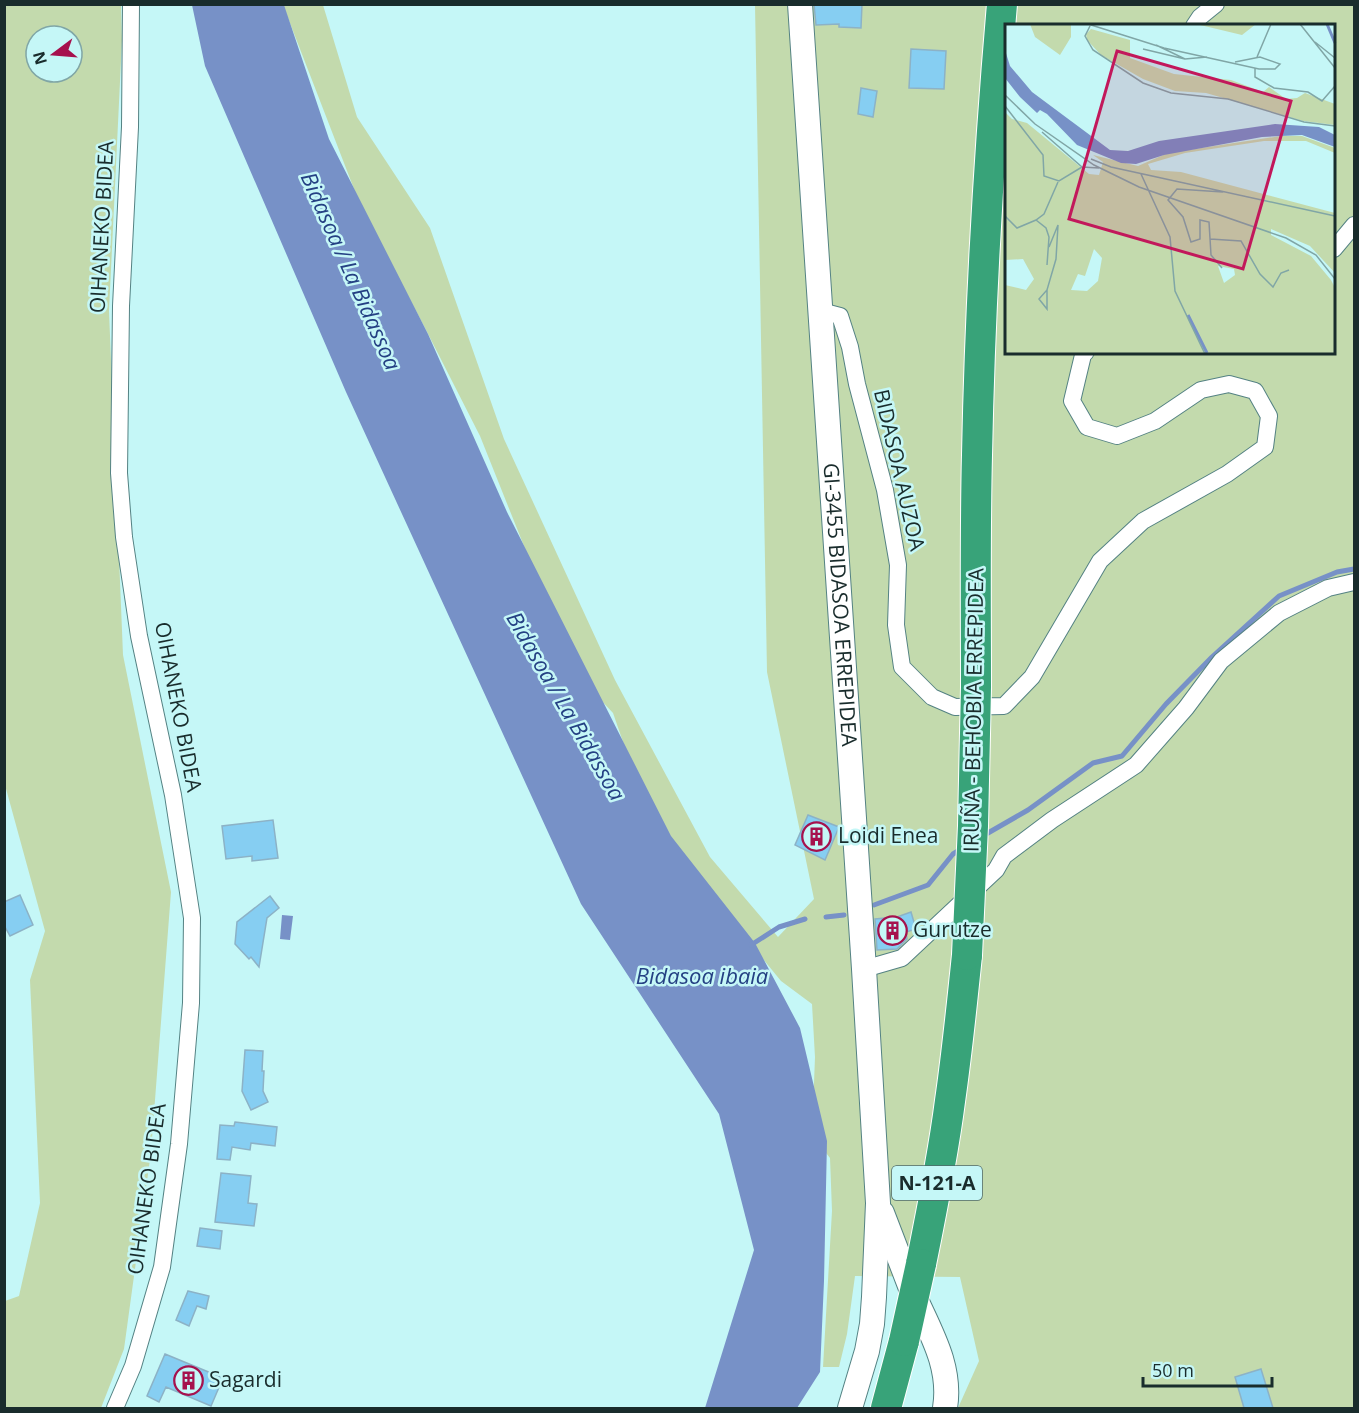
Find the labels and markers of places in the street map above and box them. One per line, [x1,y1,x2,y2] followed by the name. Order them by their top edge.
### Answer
[801,820,833,852] building icon: Loidi Enea
[838,821,939,849] place label: Loidi Enea
[876,914,908,946] building icon: Gurutze
[913,915,992,943] place label: Gurutze
[172,1364,204,1396] building icon: Sagardi
[209,1365,282,1393] place label: Sagardi

